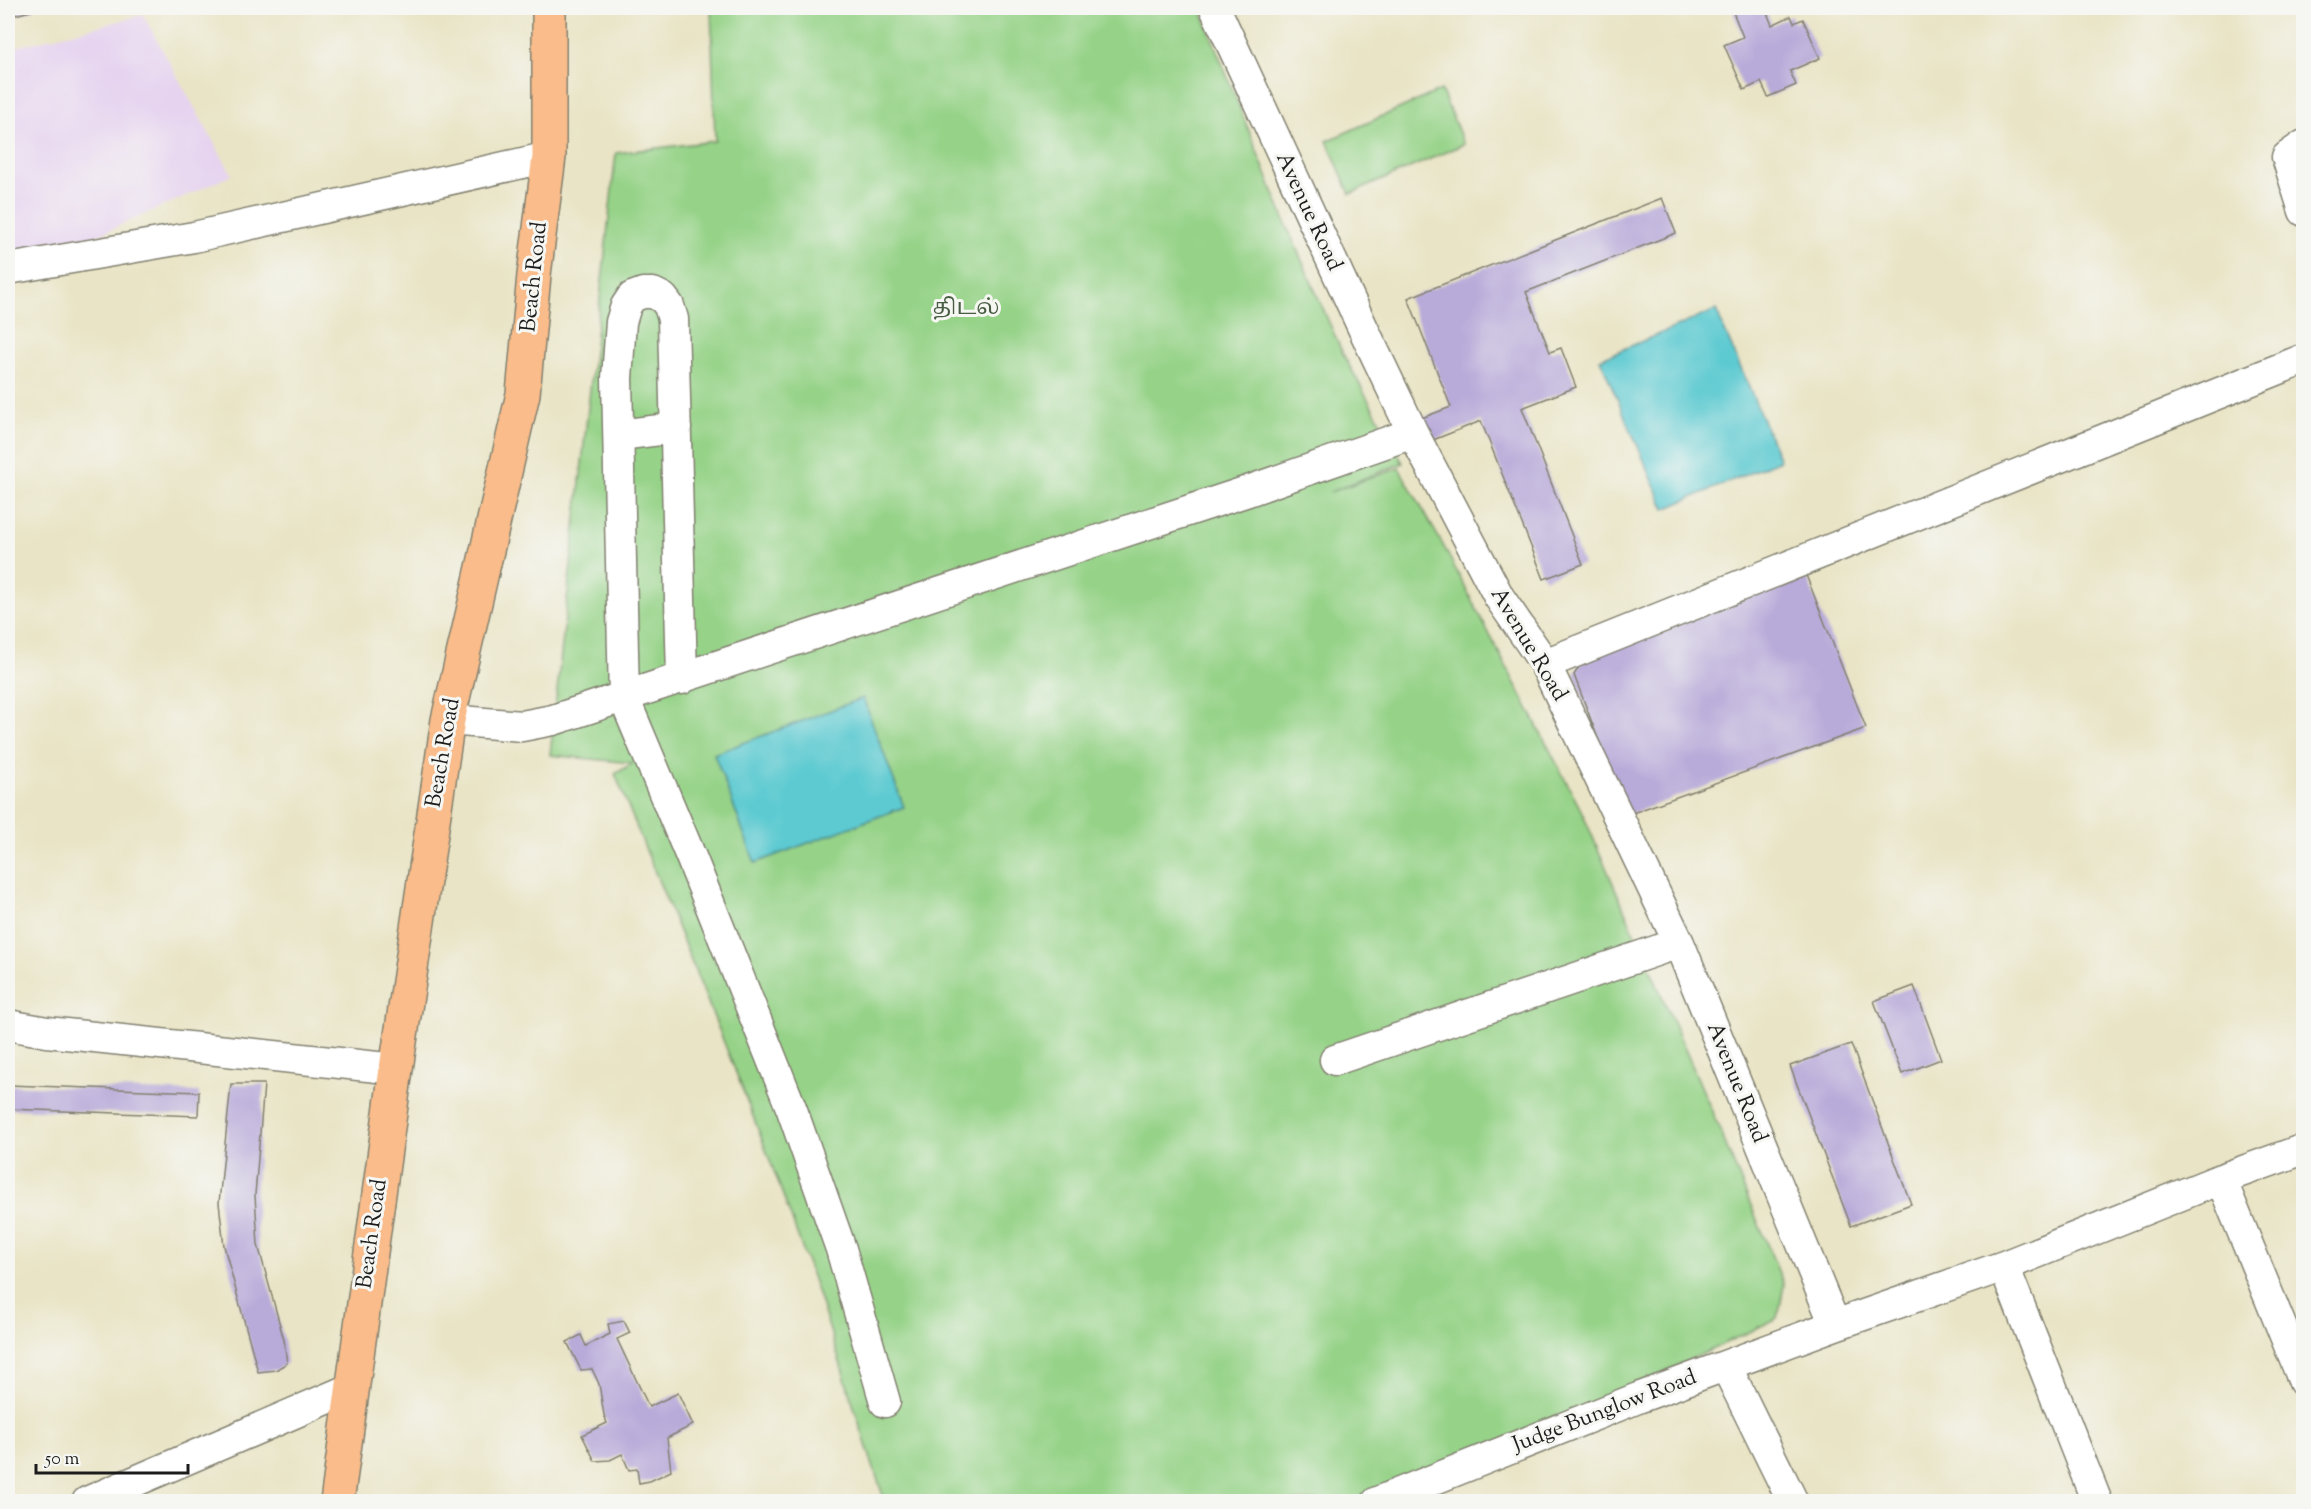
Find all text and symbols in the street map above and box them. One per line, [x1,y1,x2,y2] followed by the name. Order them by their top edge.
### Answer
[1267,147,1349,277] street label: Avenue Road
[513,220,557,334] street label: Beach Road
[933,293,999,325] park label: திடல்
[1481,582,1575,708] street label: Avenue Road
[419,696,469,810] street label: Beach Road
[1697,1018,1775,1148] street label: Avenue Road
[349,1177,397,1291] street label: Beach Road
[1507,1362,1702,1462] street label: Judge Bunglow Road
[36,1437,188,1475] scale bar
[44,1447,80,1473] text: 50 m

